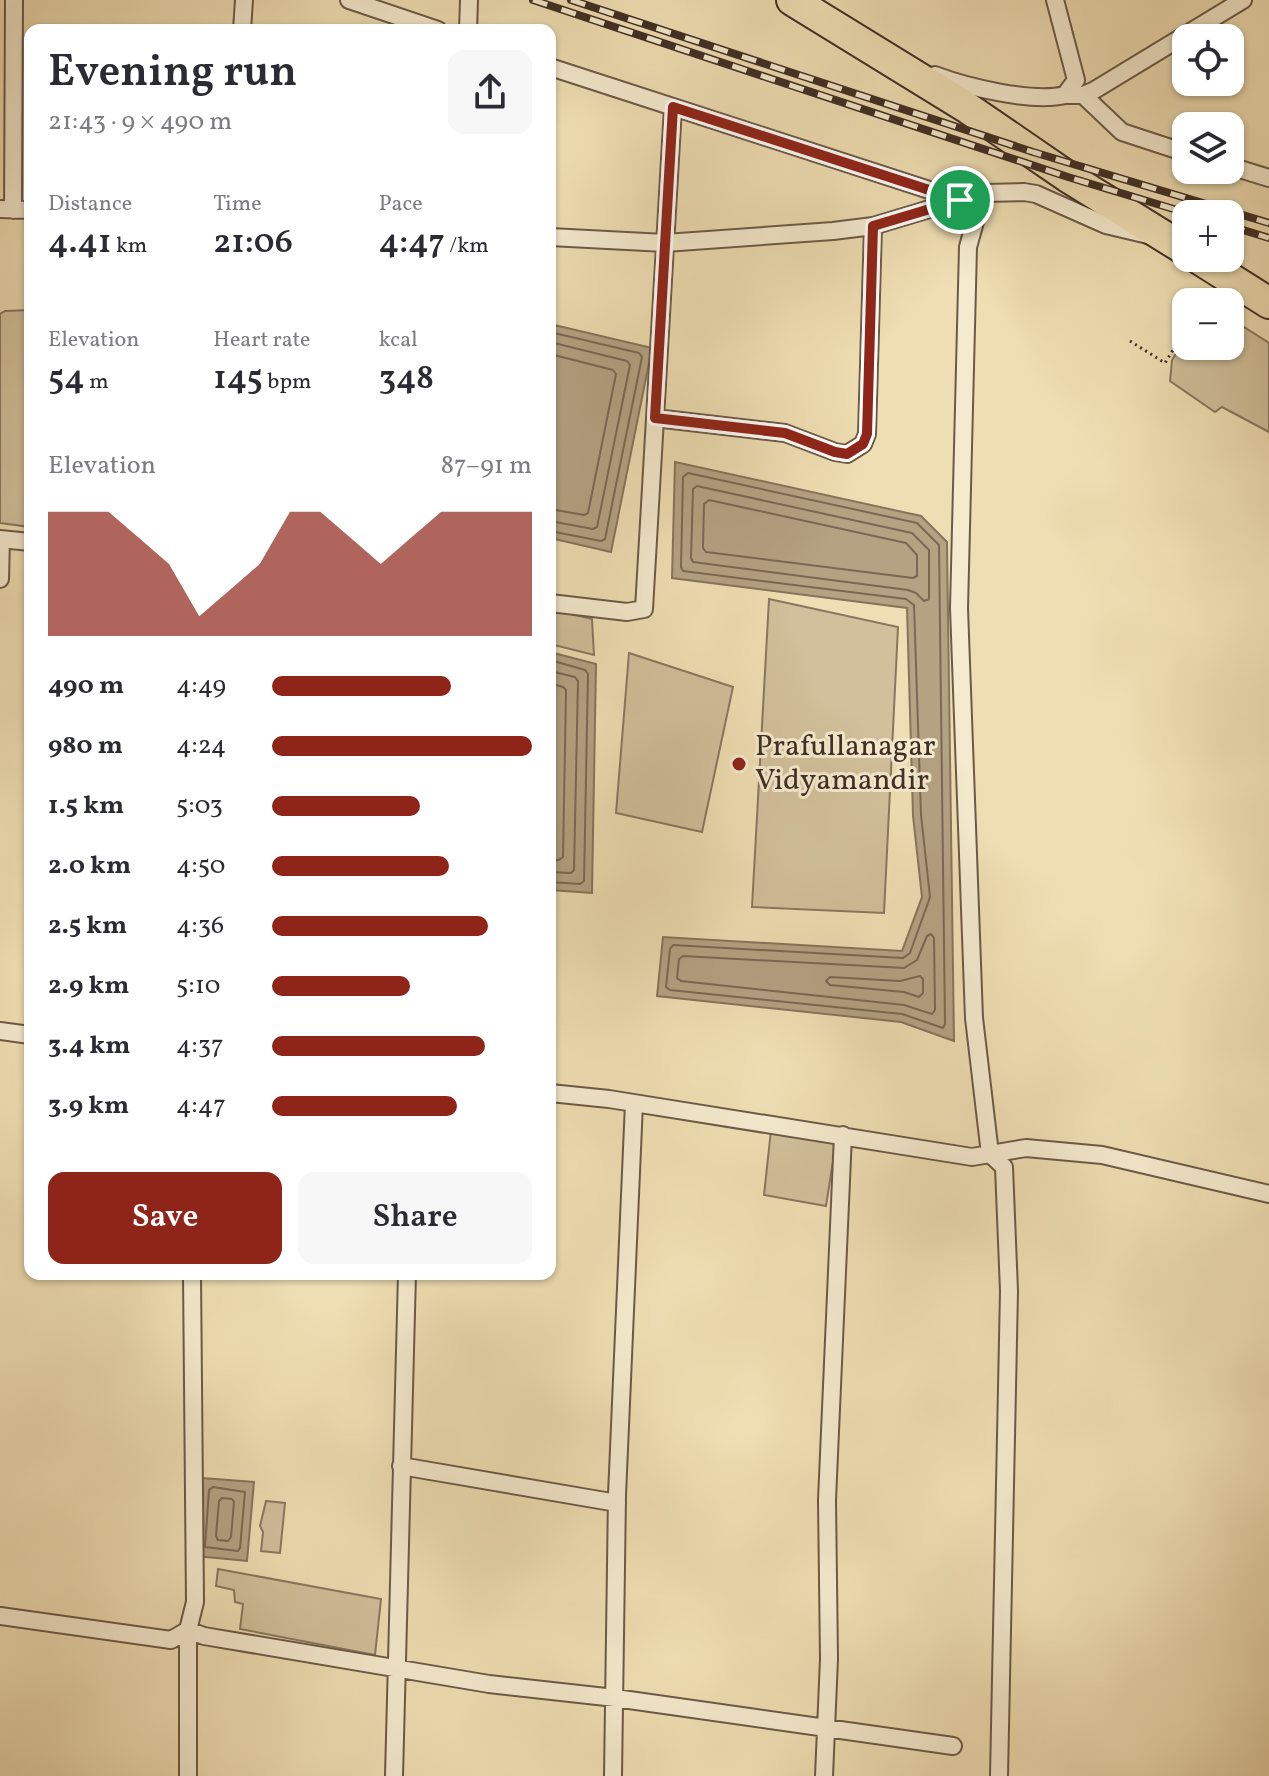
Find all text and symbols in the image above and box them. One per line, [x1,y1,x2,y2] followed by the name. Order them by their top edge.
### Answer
[1172,24,1244,360] map controls
[1172,24,1244,96] button: locate
[48,43,297,104] text: Evening run
[448,50,532,134] button: share
[48,104,232,140] text: 21:43 · 9 × 490 m
[1172,112,1244,184] button: layers
[926,166,994,234] pin
[938,178,982,222] icon: arrive
[48,189,132,220] text: Distance
[213,189,262,220] text: Time
[379,189,423,220] text: Pace
[1172,200,1244,272] button: +
[48,220,111,267] text: 4.41
[213,220,293,267] text: 21:06
[379,220,445,267] text: 4:47
[111,231,147,262] text: km
[445,231,489,262] text: /km
[1172,288,1244,360] button: −
[48,325,139,356] text: Elevation
[213,325,310,356] text: Heart rate
[379,325,418,356] text: kcal
[48,356,85,403] text: 54
[213,356,263,403] text: 145
[379,356,434,403] text: 348
[85,367,109,398] text: m
[263,367,311,398] text: bpm
[48,448,156,484] text: Elevation
[441,448,532,484] text: 87–91 m
[48,668,124,704] text: 490 m
[176,668,226,704] text: 4:49
[755,726,936,802] place label: Prafullanagar Vidyamandir
[48,728,123,764] text: 980 m
[176,728,226,764] text: 4:24
[730,755,748,773] marker: Prafullanagar Vidyamandir
[48,788,124,824] text: 1.5 km
[176,788,223,824] text: 5:03
[48,848,131,884] text: 2.0 km
[176,848,225,884] text: 4:50
[48,908,127,944] text: 2.5 km
[176,908,224,944] text: 4:36
[48,968,129,1004] text: 2.9 km
[176,968,220,1004] text: 5:10
[48,1028,131,1064] text: 3.4 km
[176,1028,224,1064] text: 4:37
[48,1088,129,1124] text: 3.9 km
[176,1088,226,1124] text: 4:47
[48,1172,282,1264] button: Save
[298,1172,532,1264] button: Share

